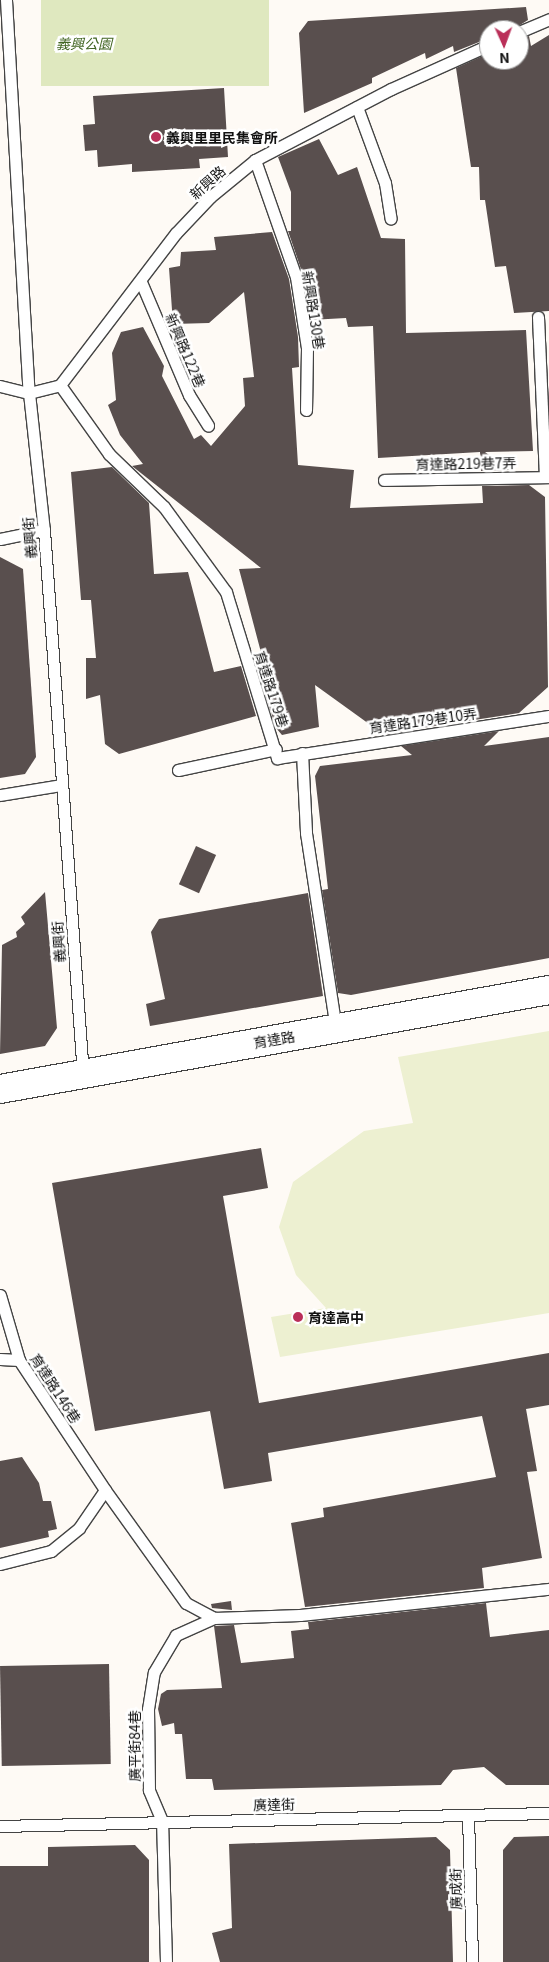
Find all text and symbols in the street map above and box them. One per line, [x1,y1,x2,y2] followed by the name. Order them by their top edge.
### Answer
[479,20,529,70] north arrow
[56,35,112,51] park label: 義興公園
[499,49,510,69] text: N
[166,129,278,145] place label: 義興里里民集會所
[150,131,162,143] marker: 義興里里民集會所
[186,162,228,202] street label: 新興路
[300,270,328,350] street label: 新興路130巷
[163,310,209,390] street label: 新興路122巷
[415,454,517,472] street label: 育達路219巷7弄
[19,516,39,560] street label: 義興街
[252,649,292,729] street label: 育達路179巷
[368,704,478,736] street label: 育達路179巷10弄
[48,920,68,964] street label: 義興街
[252,1027,296,1051] street label: 育達路
[308,1309,364,1325] place label: 育達高中
[292,1311,304,1323] marker: 育達高中
[27,1350,85,1426] street label: 育達路146巷
[126,1710,142,1782] street label: 廣平街84巷
[253,1795,295,1813] street label: 廣達街
[446,1868,464,1910] street label: 廣成街

